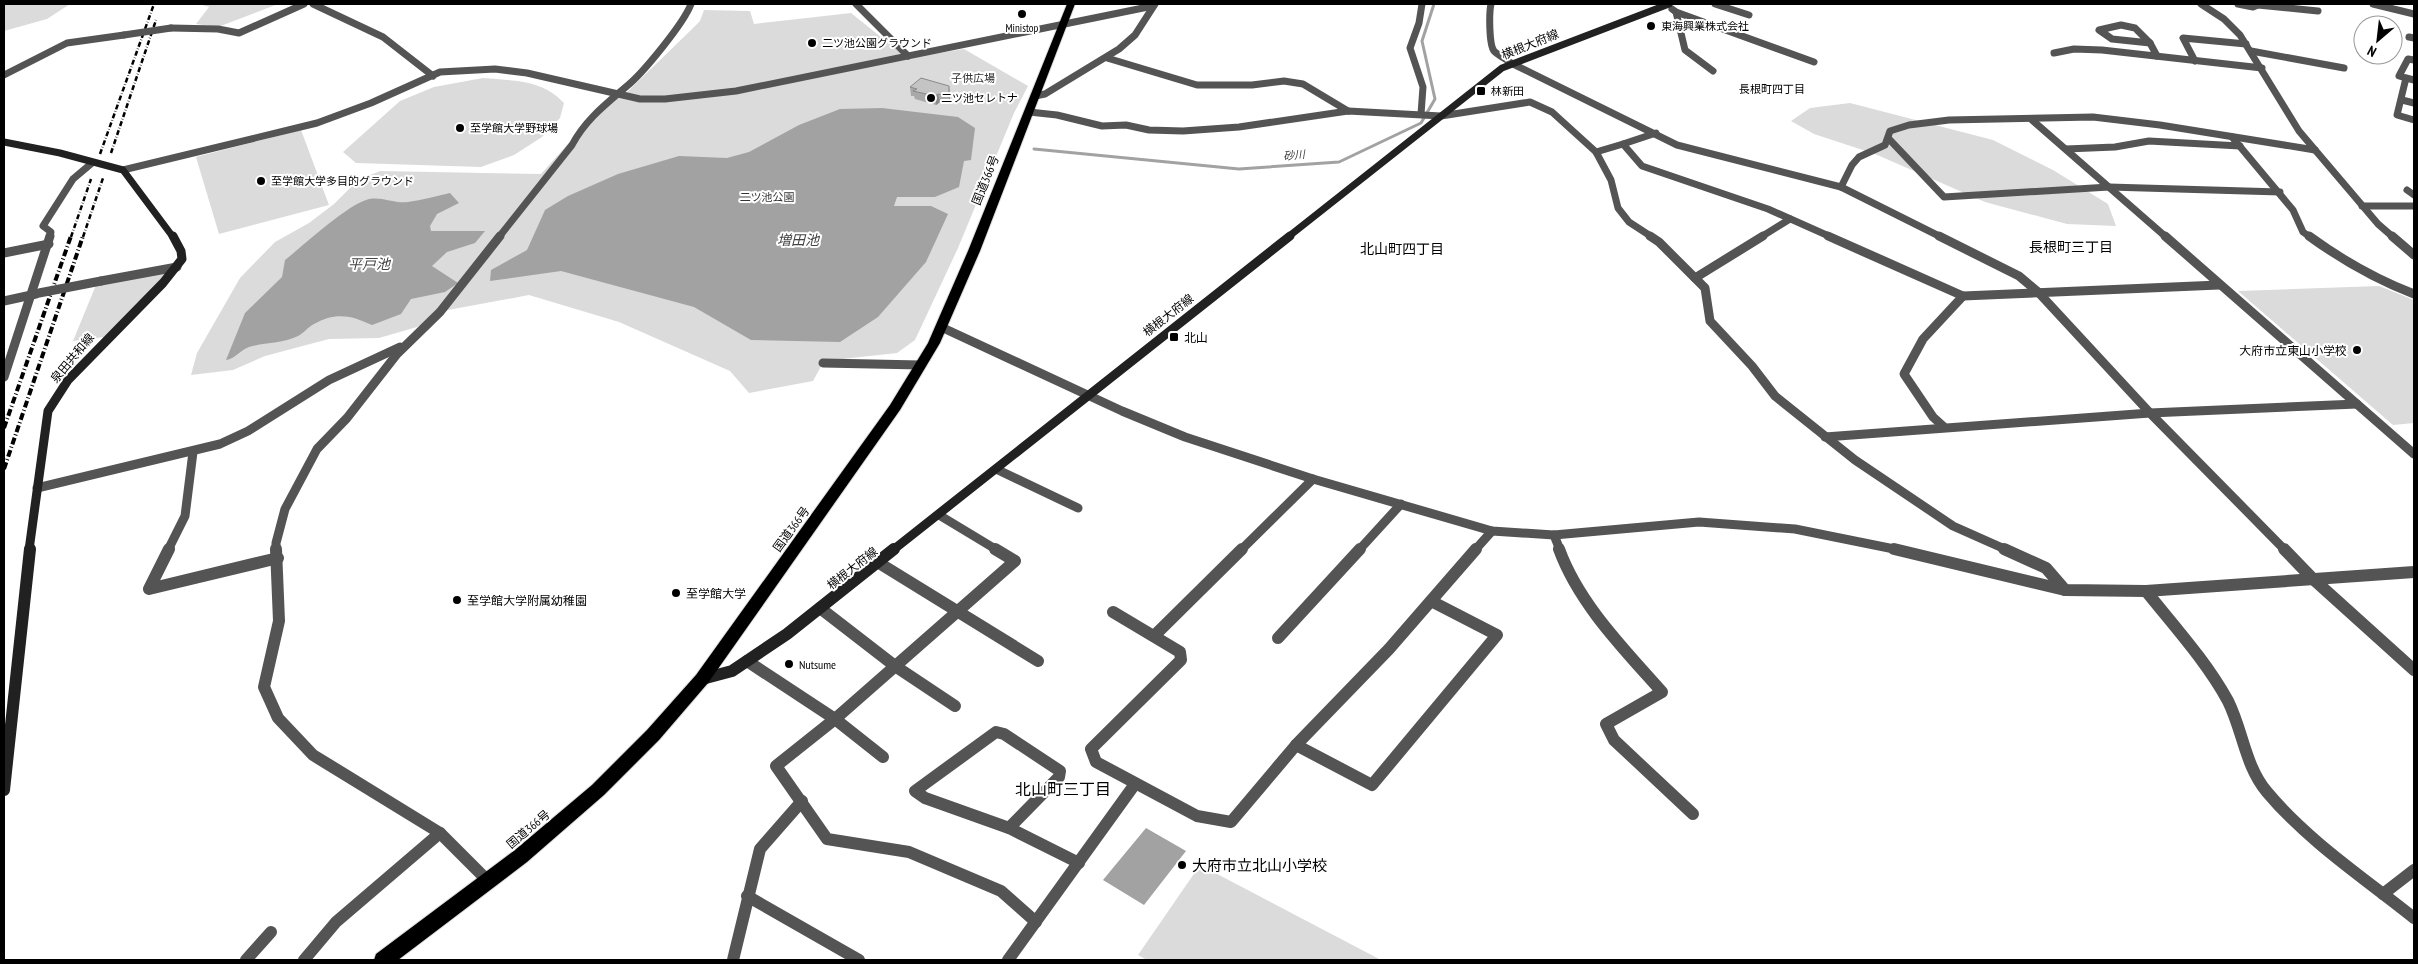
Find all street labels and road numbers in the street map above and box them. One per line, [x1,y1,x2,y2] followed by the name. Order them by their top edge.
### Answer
[1499,26,1561,62] street label: 横根大府線
[968,153,1002,207] street label: 国道366号
[1140,291,1196,339] street label: 横根大府線
[47,330,97,386] street label: 泉田共和線
[770,503,812,555] street label: 国道366号
[824,544,880,592] street label: 横根大府線
[503,806,553,852] street label: 国道366号

